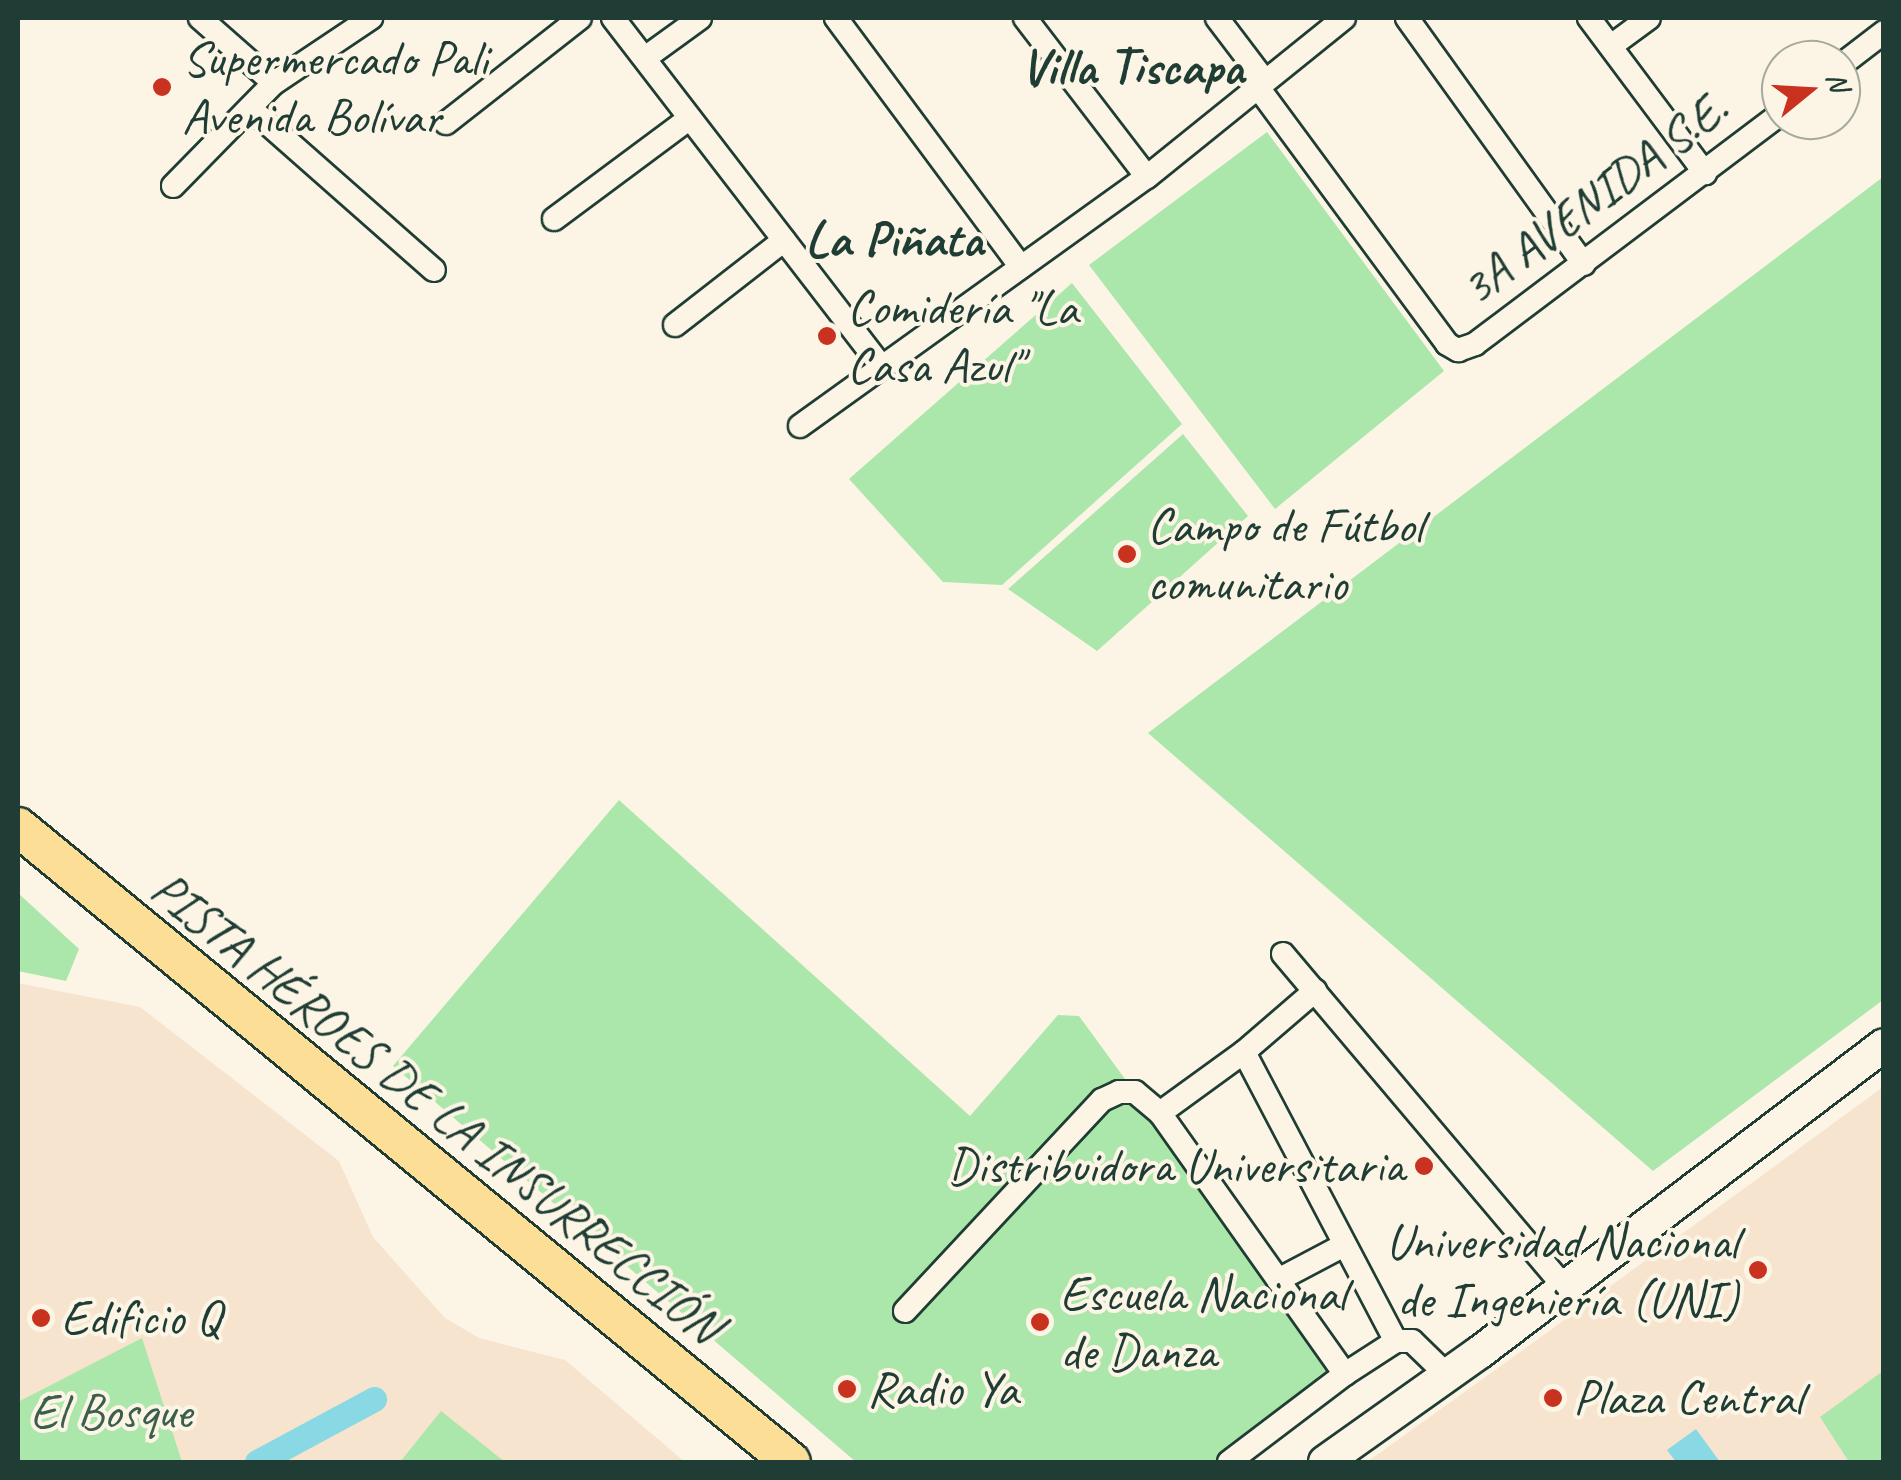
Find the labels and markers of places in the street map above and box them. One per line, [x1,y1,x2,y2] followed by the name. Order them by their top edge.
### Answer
[182,28,489,146] place label: Supermercado Pali Avenida Bolívar
[151,76,173,98] marker: Supermercado Pali Avenida Bolívar
[847,277,1078,394] place label: Comidería "La Casa Azul"
[816,325,838,347] marker: Comidería "La Casa Azul"
[1147,495,1423,612] place label: Campo de Fútbol comunitario
[1116,543,1138,565] marker: Campo de Fútbol comunitario
[947,1136,1404,1196] place label: Distribuidora Universitaria
[1413,1155,1435,1177] marker: Distribuidora Universitaria
[1382,1211,1738,1328] place label: Universidad Nacional de Ingeniería (UNI)
[1747,1259,1769,1281] marker: Universidad Nacional de Ingeniería (UNI)
[1060,1263,1346,1380] place label: Escuela Nacional de Danza
[61,1288,221,1348] place label: Edificio Q
[30,1307,52,1329] marker: Edificio Q
[1029,1311,1051,1333] marker: Escuela Nacional de Danza
[867,1359,1017,1419] place label: Radio Ya
[1573,1368,1800,1428] place label: Plaza Central
[836,1378,858,1400] marker: Radio Ya
[1542,1387,1564,1409] marker: Plaza Central

